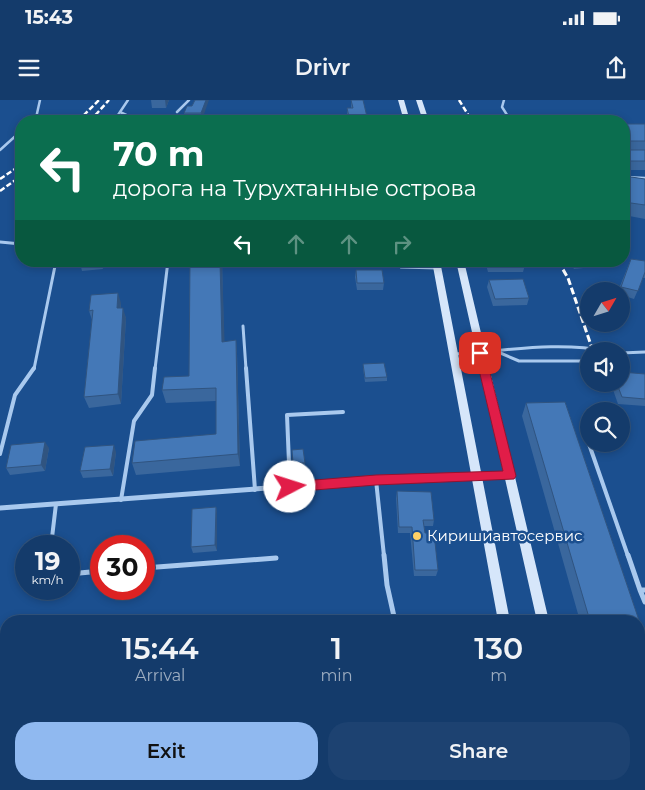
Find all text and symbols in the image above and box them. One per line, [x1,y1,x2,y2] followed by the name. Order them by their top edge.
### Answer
[25,6,73,29] text: 15:43
[15,54,43,82] icon: menu
[295,54,350,81] text: Drivr
[602,54,630,82] icon: share
[113,132,204,175] text: 70 m
[30,135,95,200] icon: left
[113,175,477,202] text: дорога на Турухтанные острова
[229,230,257,258] icon: left
[282,230,310,258] icon: ahead
[335,230,363,258] icon: ahead
[388,230,416,258] icon: right
[580,282,630,332] north arrow
[580,282,630,452] map controls
[459,332,501,374] pin
[466,339,494,367] icon: arrive
[580,342,630,392] button: sound
[580,402,630,452] button: search
[263,460,315,512] position arrow
[427,526,582,545] place label: Киришиавтосервис
[411,530,423,542] marker: Киришиавтосервис
[90,535,155,600] speed limit sign: 30
[35,546,60,576] text: 19
[31,572,64,587] text: km/h
[122,630,199,667] text: 15:44
[331,630,342,667] text: 1
[474,630,523,667] text: 130
[135,666,185,685] text: Arrival
[320,666,353,685] text: min
[490,666,507,685] text: m
[15,722,318,780] button: Exit
[328,722,630,780] button: Share

